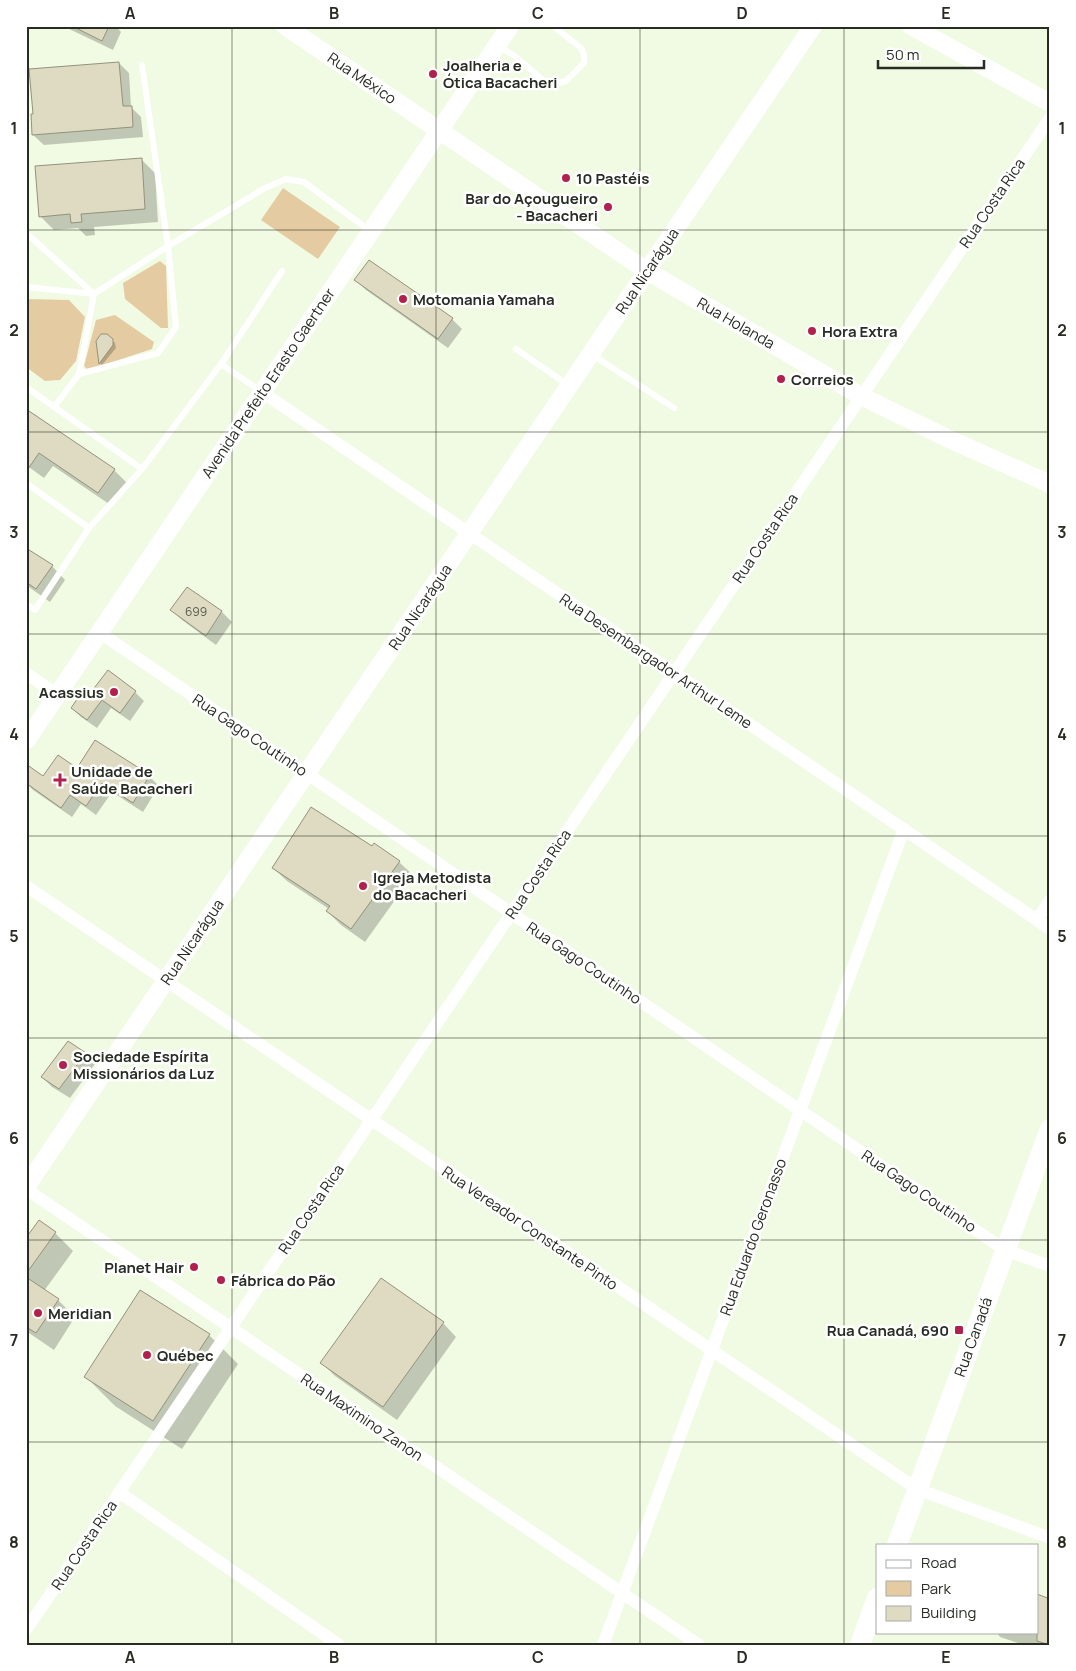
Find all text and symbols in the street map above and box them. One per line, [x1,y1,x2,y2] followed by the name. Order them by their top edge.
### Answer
[125,2,136,24] text: A
[329,2,339,24] text: B
[532,2,544,24] text: C
[736,2,748,24] text: D
[941,2,951,24] text: E
[878,38,985,70] scale bar
[886,44,920,65] text: 50 m
[323,47,401,109] street label: Rua México
[443,55,558,93] place label: Joalheria e Ótica Bacacheri
[427,68,439,80] marker: Joalheria e Ótica Bacacheri
[10,117,18,139] text: 1
[1058,117,1066,139] text: 1
[954,154,1030,252] street label: Rua Costa Rica
[576,168,649,189] place label: 10 Pastéis
[560,172,572,184] marker: 10 Pastéis
[465,188,598,226] place label: Bar do Açougueiro - Bacacheri
[602,201,614,213] marker: Bar do Açougueiro - Bacacheri
[610,224,684,318] street label: Rua Nicarágua
[196,283,340,482] street label: Avenida Prefeito Erasto Gaertner
[413,289,555,310] place label: Motomania Yamaha
[693,292,779,354] street label: Rua Holanda
[397,293,409,305] marker: Motomania Yamaha
[9,319,19,341] text: 2
[1057,319,1067,341] text: 2
[822,321,898,342] place label: Hora Extra
[806,325,818,337] marker: Hora Extra
[791,369,854,390] place label: Correios
[775,373,787,385] marker: Correios
[727,489,803,587] street label: Rua Costa Rica
[9,521,19,543] text: 3
[1057,521,1067,543] text: 3
[383,560,457,654] street label: Rua Nicarágua
[556,588,757,734] street label: Rua Desembargador Arthur Leme
[185,603,207,620] house number: 699
[39,682,104,703] place label: Acassius
[108,686,120,698] marker: Acassius
[189,689,312,781] street label: Rua Gago Coutinho
[9,723,19,745] text: 4
[1057,723,1067,745] text: 4
[71,761,193,799] place label: Unidade de Saúde Bacacheri
[53,773,67,787] marker: Unidade de Saúde Bacacheri
[500,825,576,923] street label: Rua Costa Rica
[373,867,491,905] place label: Igreja Metodista do Bacacheri
[357,880,369,892] marker: Igreja Metodista do Bacacheri
[155,895,229,989] street label: Rua Nicarágua
[523,917,646,1009] street label: Rua Gago Coutinho
[9,925,19,947] text: 5
[1057,925,1067,947] text: 5
[73,1046,214,1084] place label: Sociedade Espírita Missionários da Luz
[57,1059,69,1071] marker: Sociedade Espírita Missionários da Luz
[9,1127,19,1149] text: 6
[1057,1127,1067,1149] text: 6
[858,1145,981,1237] street label: Rua Gago Coutinho
[715,1155,791,1318] street label: Rua Eduardo Geronasso
[273,1160,349,1258] street label: Rua Costa Rica
[438,1161,622,1295] street label: Rua Vereador Constante Pinto
[104,1257,184,1278] place label: Planet Hair
[188,1261,200,1273] marker: Planet Hair
[231,1270,336,1291] place label: Fábrica do Pão
[215,1274,227,1286] marker: Fábrica do Pão
[949,1294,997,1380] street label: Rua Canadá
[48,1303,112,1324] place label: Meridian
[32,1307,44,1319] marker: Meridian
[827,1320,949,1341] place label: Rua Canadá, 690
[953,1324,965,1336] marker: Rua Canadá, 690
[10,1329,18,1351] text: 7
[1058,1329,1066,1351] text: 7
[157,1345,214,1366] place label: Québec
[141,1349,153,1361] marker: Québec
[297,1368,427,1466] street label: Rua Maximino Zanon
[46,1496,122,1594] street label: Rua Costa Rica
[9,1531,19,1553] text: 8
[1057,1531,1067,1553] text: 8
[876,1544,1038,1634] legend
[921,1552,957,1573] text: Road
[921,1578,951,1599] text: Park
[921,1602,976,1623] text: Building
[125,1646,136,1668] text: A
[329,1646,339,1668] text: B
[532,1646,544,1668] text: C
[736,1646,748,1668] text: D
[941,1646,951,1668] text: E

